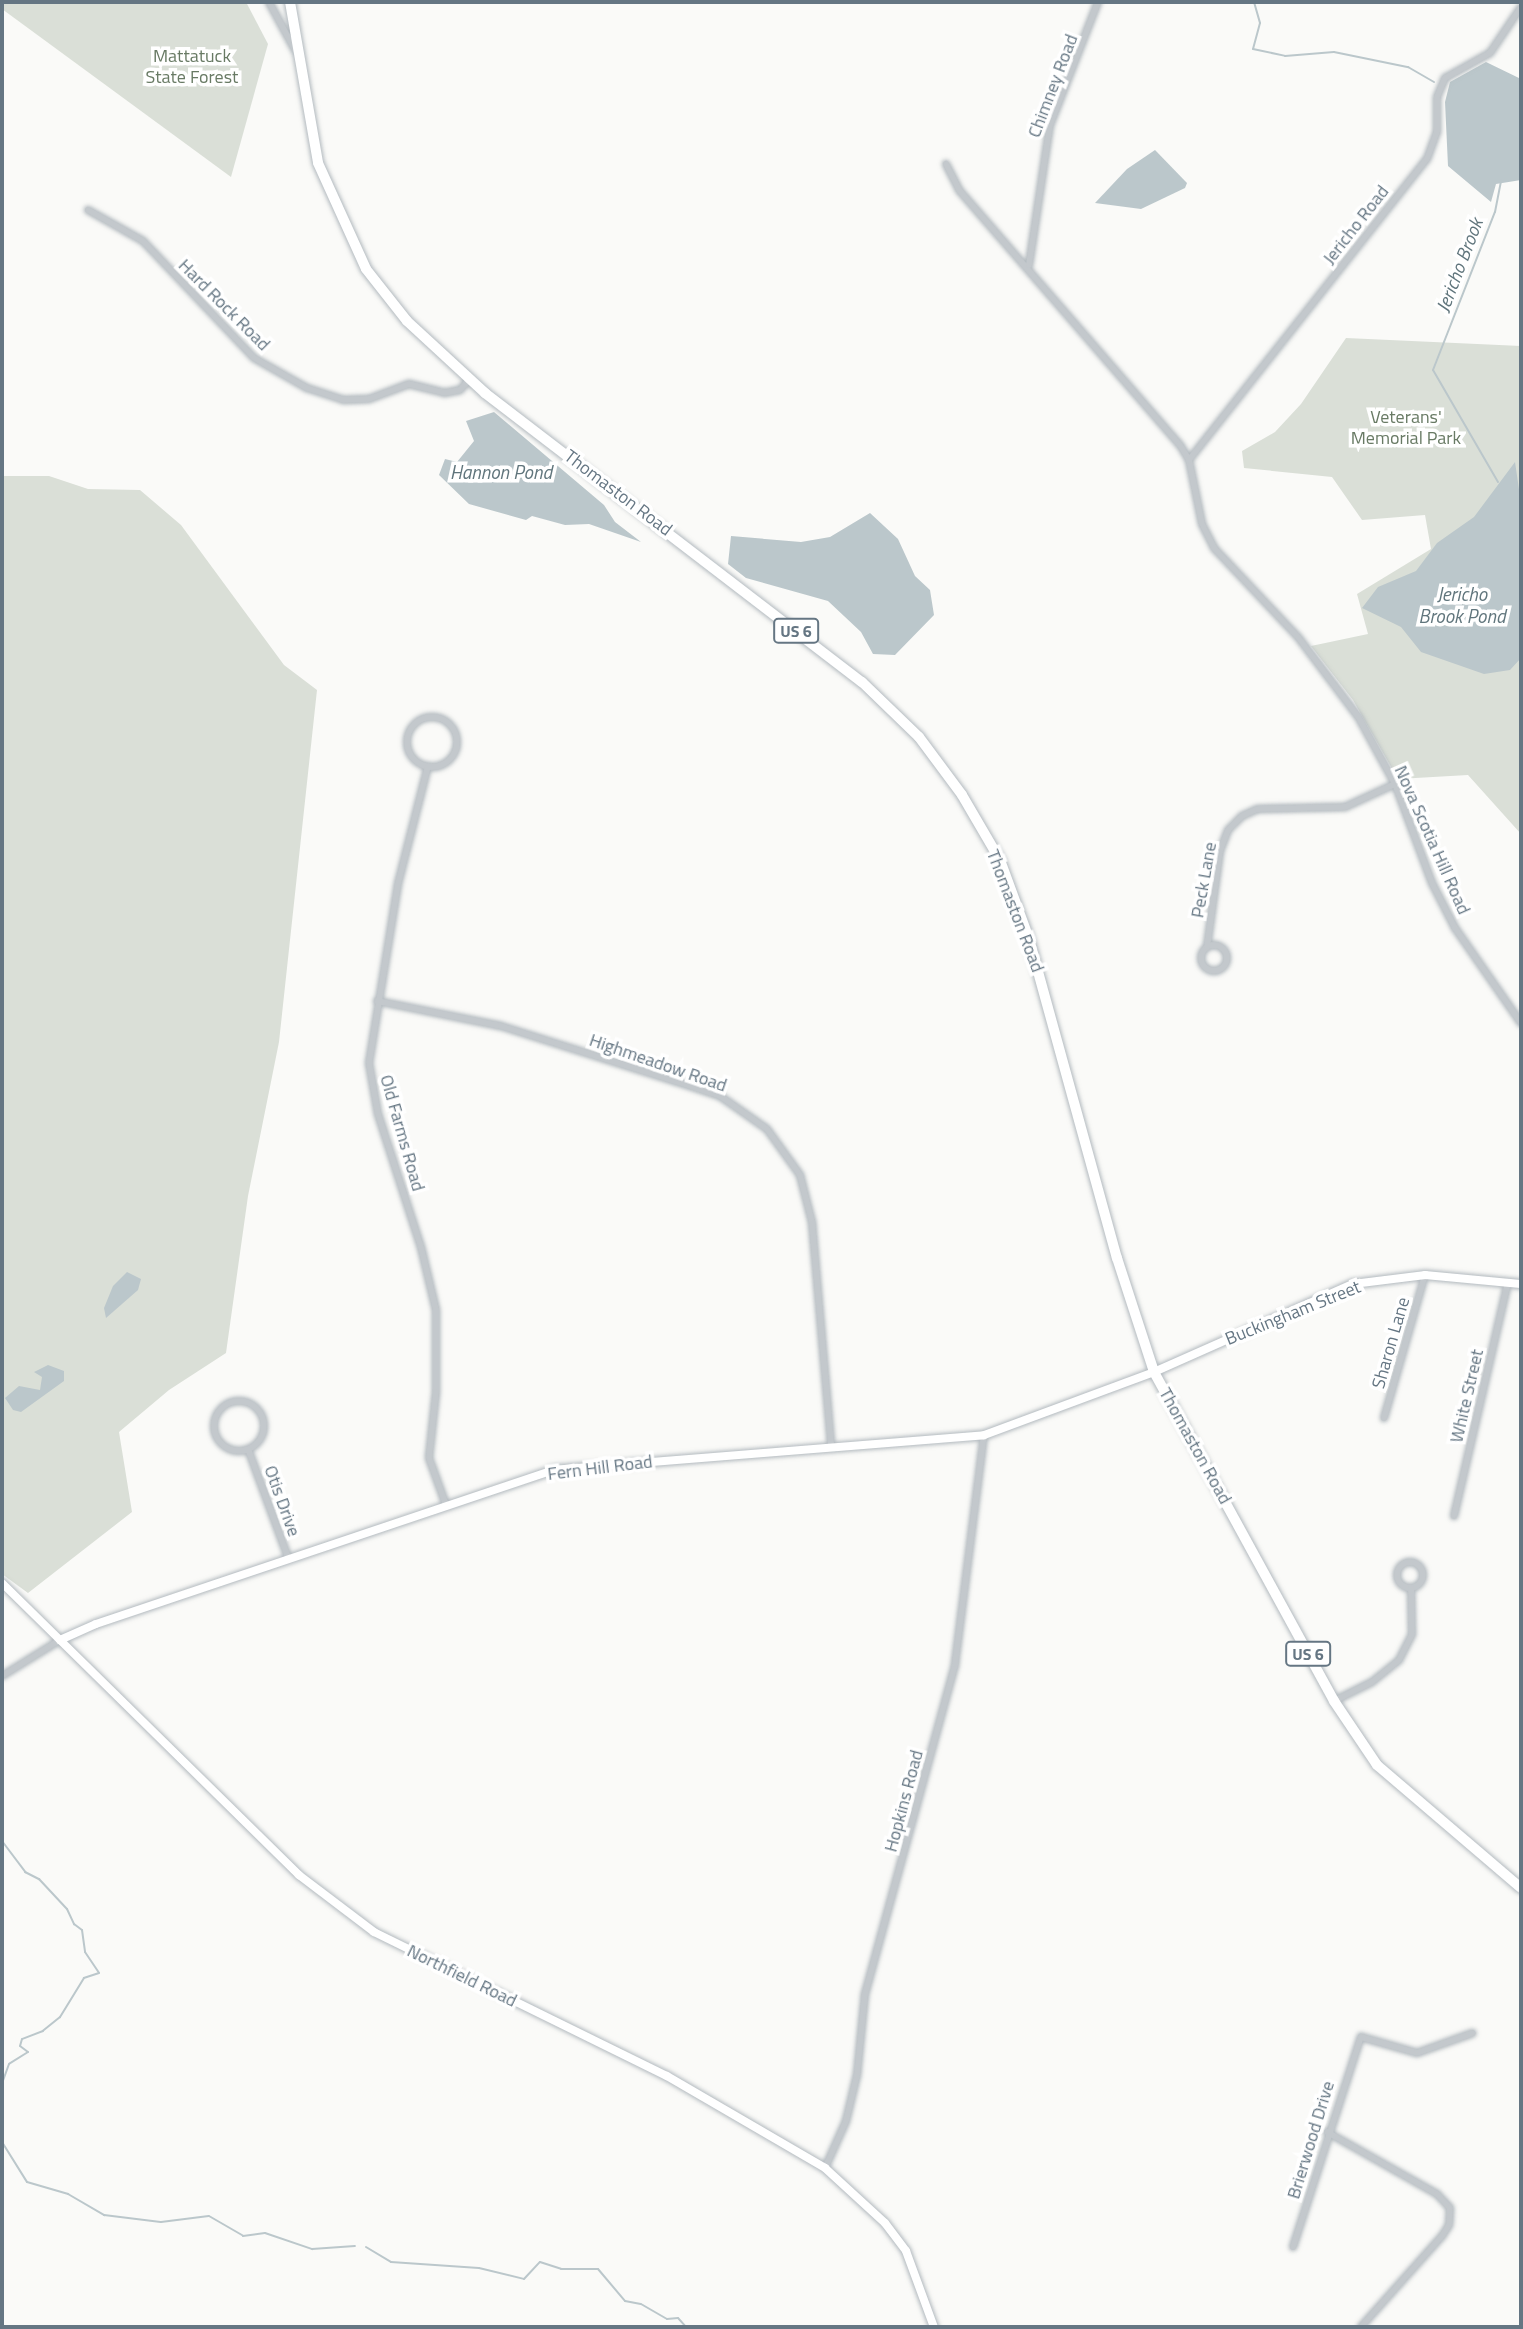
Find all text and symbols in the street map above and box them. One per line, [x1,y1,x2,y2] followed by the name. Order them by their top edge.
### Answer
[1023,31,1083,141] street label: Chimney Road
[146,46,238,88] park label: Mattatuck State Forest
[1318,181,1394,269] street label: Jericho Road
[1431,215,1487,315] water label: Jericho Brook
[174,255,274,355] street label: Hard Rock Road
[1351,407,1461,450] park label: Veterans' Memorial Park
[560,445,676,541] street label: Thomaston Road
[450,461,552,483] water label: Hannon Pond
[1419,583,1505,627] water label: Jericho Brook Pond
[772,618,820,644] road number: US 6
[1390,762,1474,918] street label: Nova Scotia Hill Road
[1187,840,1221,920] street label: Peck Lane
[982,847,1048,975] street label: Thomaston Road
[587,1029,729,1097] street label: Highmeadow Road
[375,1072,429,1194] street label: Old Farms Road
[1222,1276,1364,1350] street label: Buckingham Street
[1368,1295,1414,1391] street label: Sharon Lane
[1446,1347,1488,1445] street label: White Street
[1154,1384,1236,1508] street label: Thomaston Road
[546,1451,654,1485] street label: Fern Hill Road
[259,1463,305,1539] street label: Otis Drive
[1284,1642,1332,1666] road number: US 6
[880,1748,928,1854] street label: Hopkins Road
[404,1940,520,2012] street label: Northfield Road
[1283,2078,1339,2202] street label: Brierwood Drive

